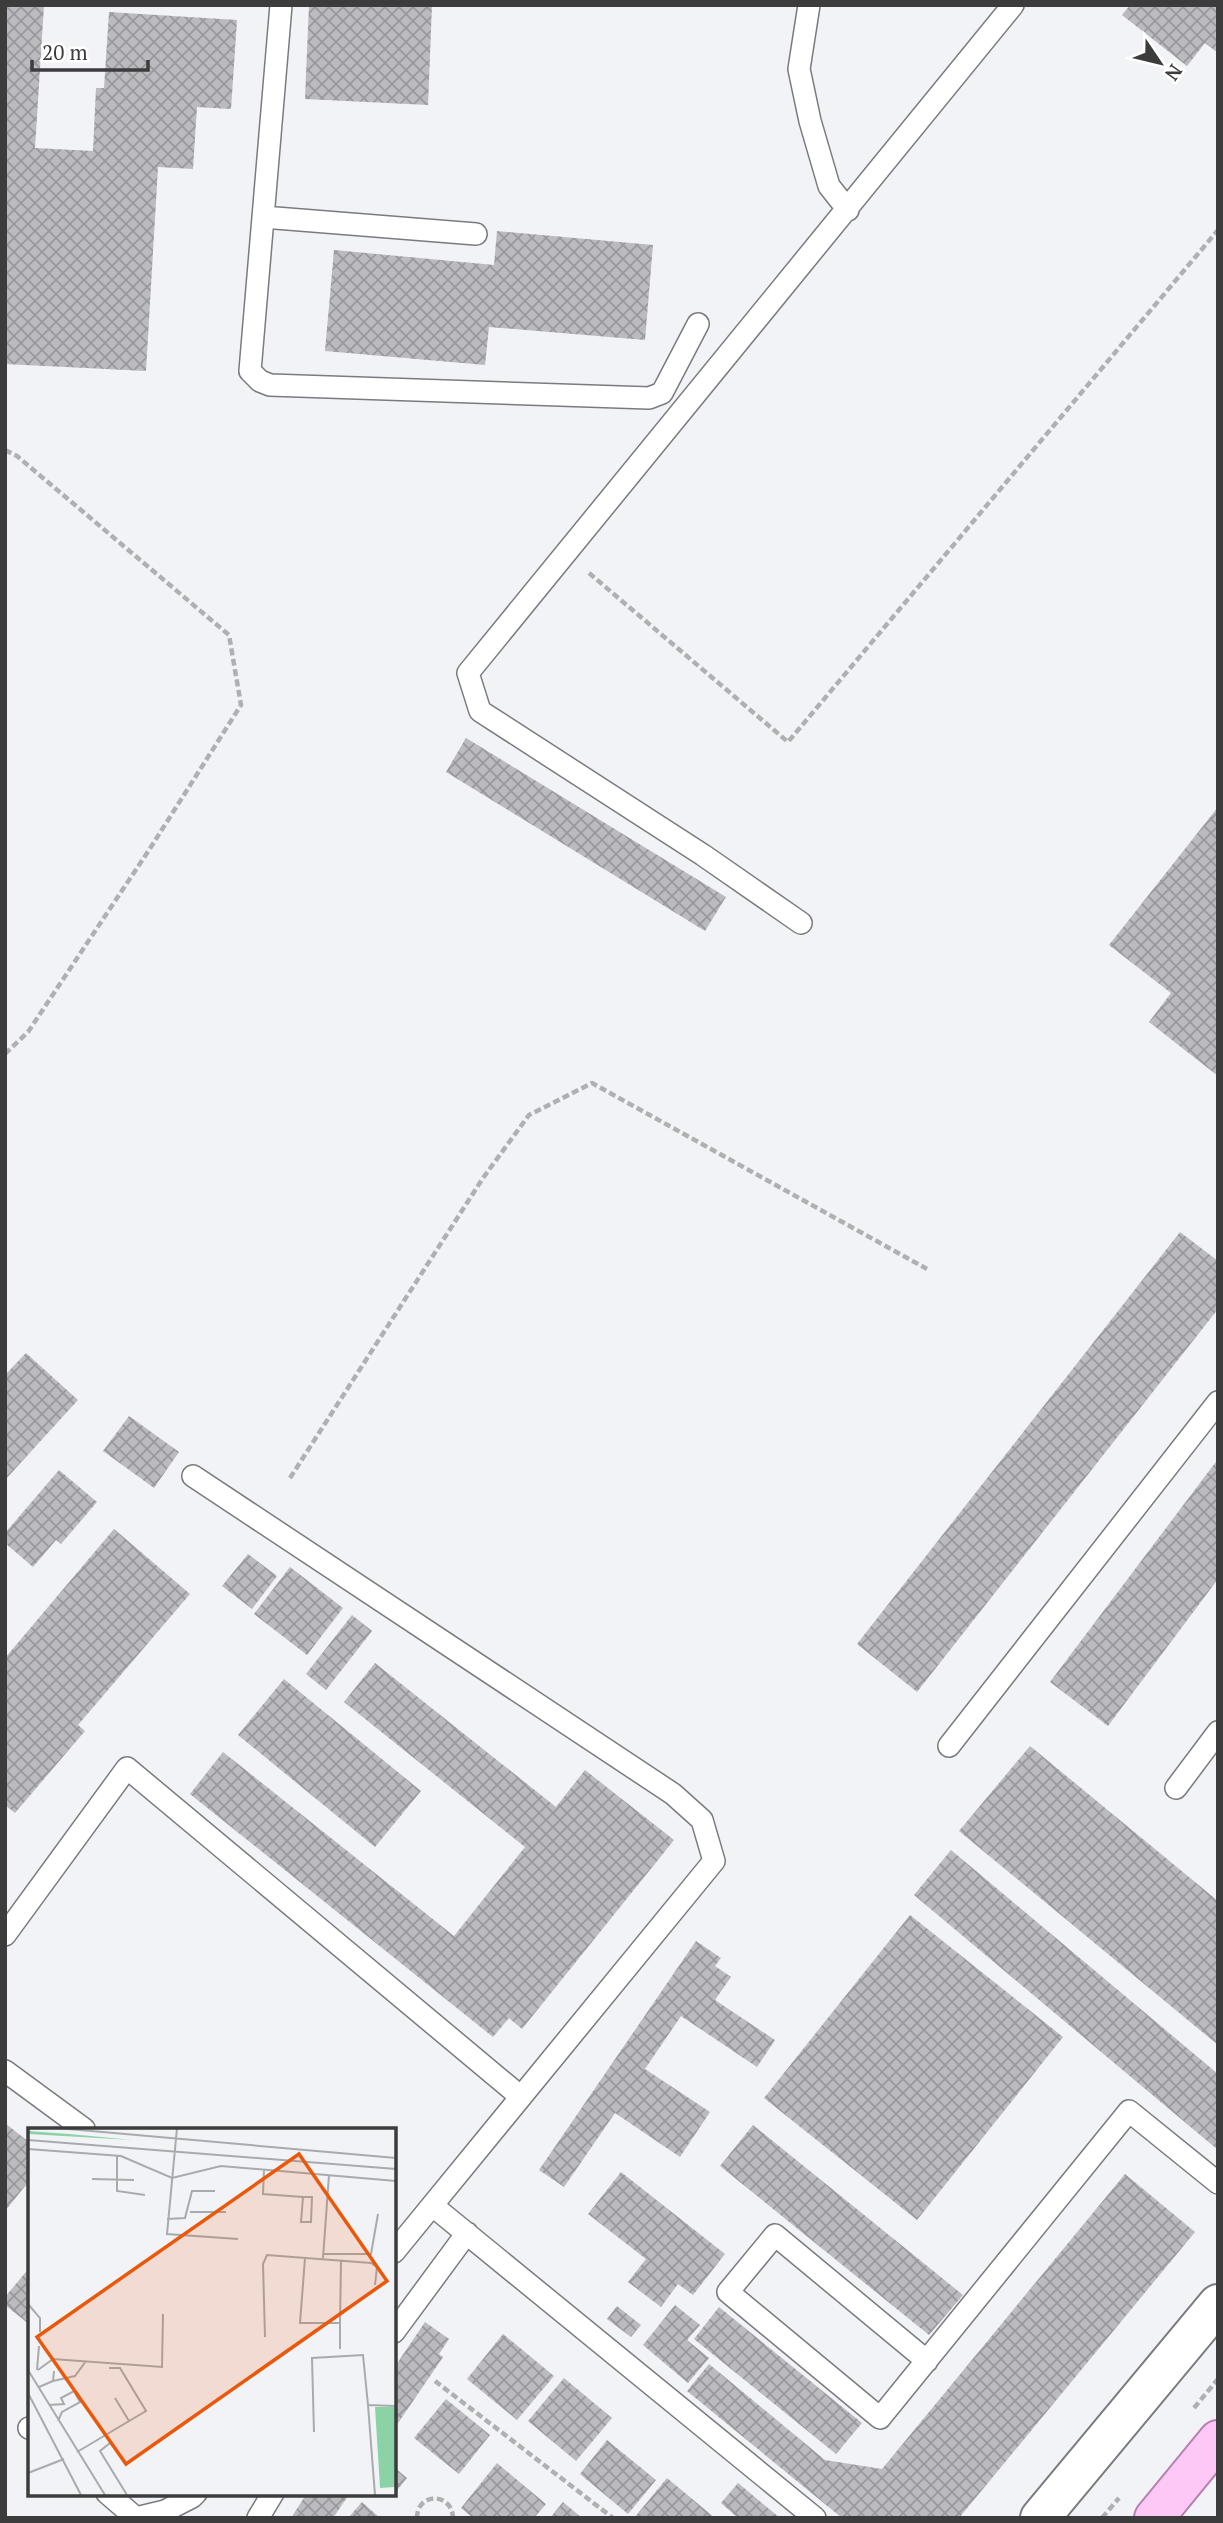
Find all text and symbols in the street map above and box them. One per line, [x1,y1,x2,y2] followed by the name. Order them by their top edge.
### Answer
[32,28,147,72] scale bar
[1125,28,1195,98] north arrow
[42,38,88,66] text: 20 m
[1160,60,1189,87] text: N
[28,2128,396,2495] inset map

